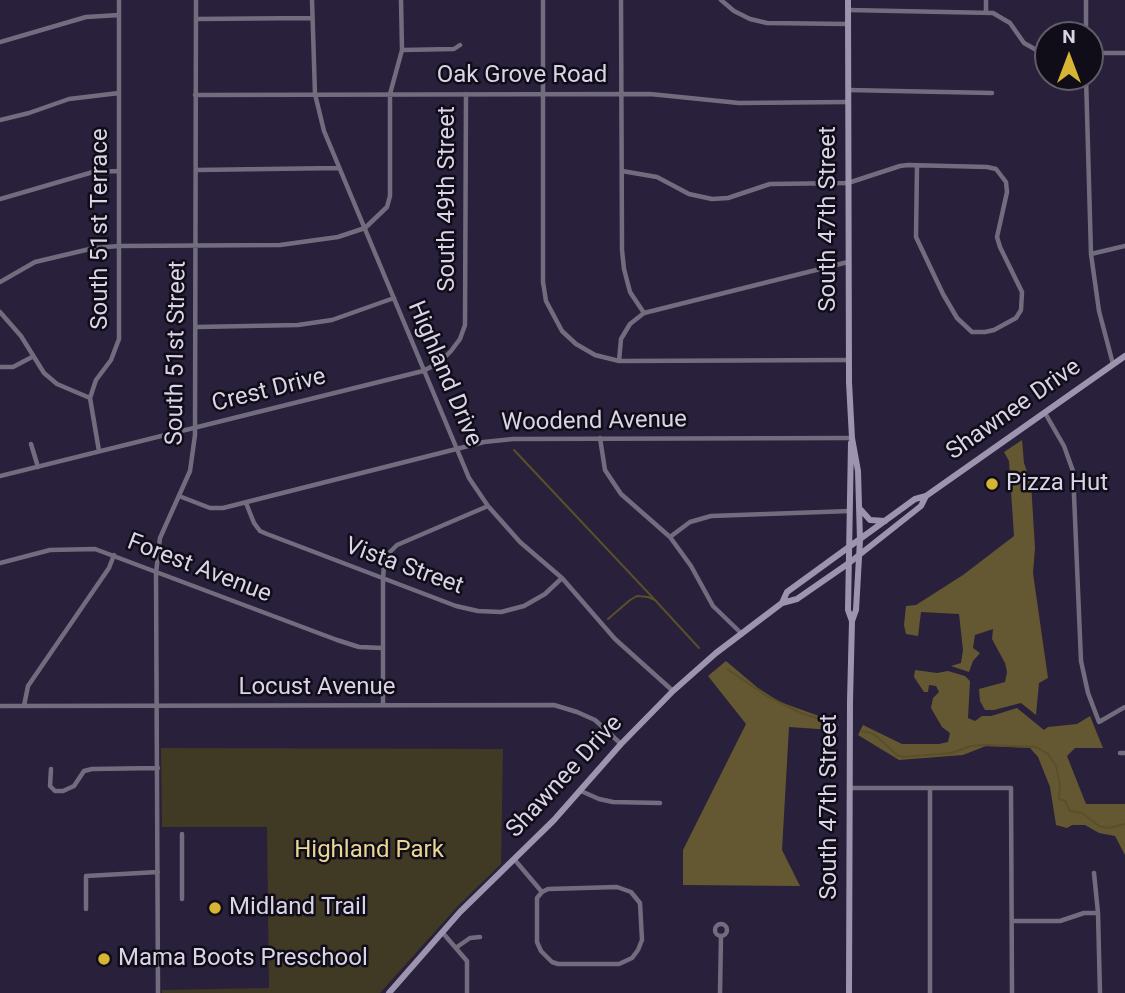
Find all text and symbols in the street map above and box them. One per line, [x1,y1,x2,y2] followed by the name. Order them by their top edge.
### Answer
[1034,21,1104,91] north arrow
[1062,25,1076,48] text: N
[437,62,607,90] street label: Oak Grove Road
[434,106,462,292] street label: South 49th Street
[815,126,843,312] street label: South 47th Street
[87,128,115,330] street label: South 51st Terrace
[161,260,193,446] street label: South 51st Street
[400,297,488,451] street label: Highland Drive
[941,353,1087,467] street label: Shawnee Drive
[209,363,329,419] street label: Crest Drive
[501,406,687,438] street label: Woodend Avenue
[1006,470,1108,498] place label: Pizza Hut
[984,476,1000,492] marker: Pizza Hut
[123,528,275,610] street label: Forest Avenue
[341,532,467,602] street label: Vista Street
[238,674,396,702] street label: Locust Avenue
[501,710,629,844] street label: Shawnee Drive
[816,714,844,900] street label: South 47th Street
[294,837,444,865] park label: Highland Park
[229,894,367,922] place label: Midland Trail
[207,900,223,916] marker: Midland Trail
[118,945,368,973] place label: Mama Boots Preschool
[96,951,112,967] marker: Mama Boots Preschool

